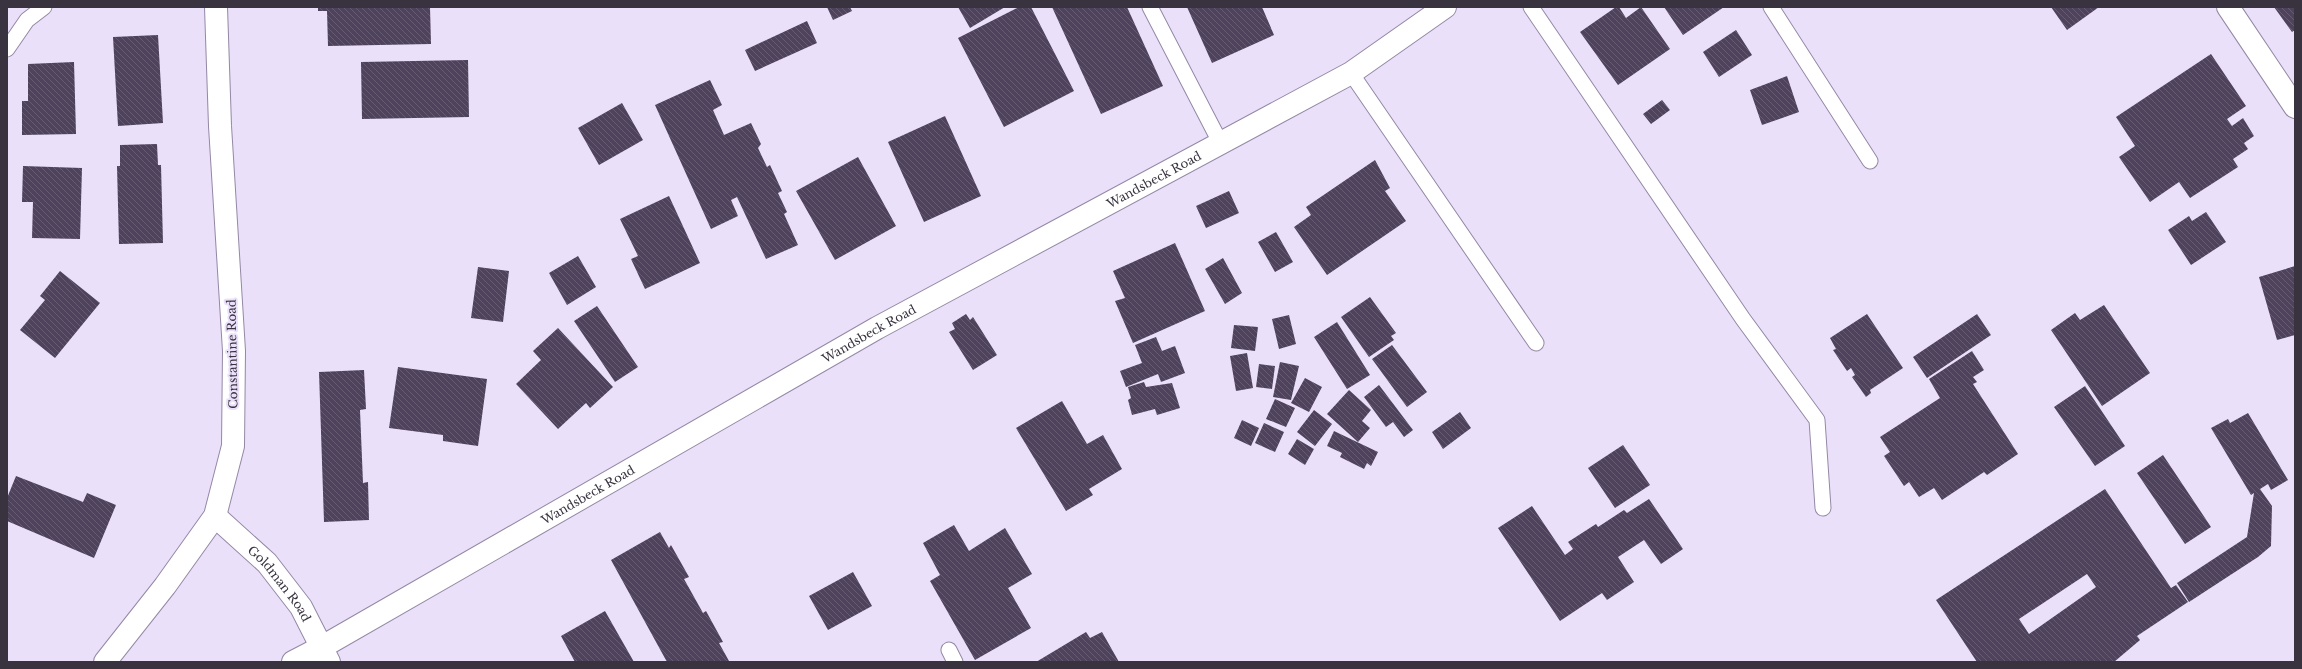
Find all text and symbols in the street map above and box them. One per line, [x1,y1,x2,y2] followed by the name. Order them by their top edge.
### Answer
[1103,148,1204,211] street label: Wandsbeck Road
[224,299,240,409] street label: Constantine Road
[818,301,918,366] street label: Wandsbeck Road
[537,462,637,528] street label: Wandsbeck Road
[245,542,315,624] street label: Goldman Road

